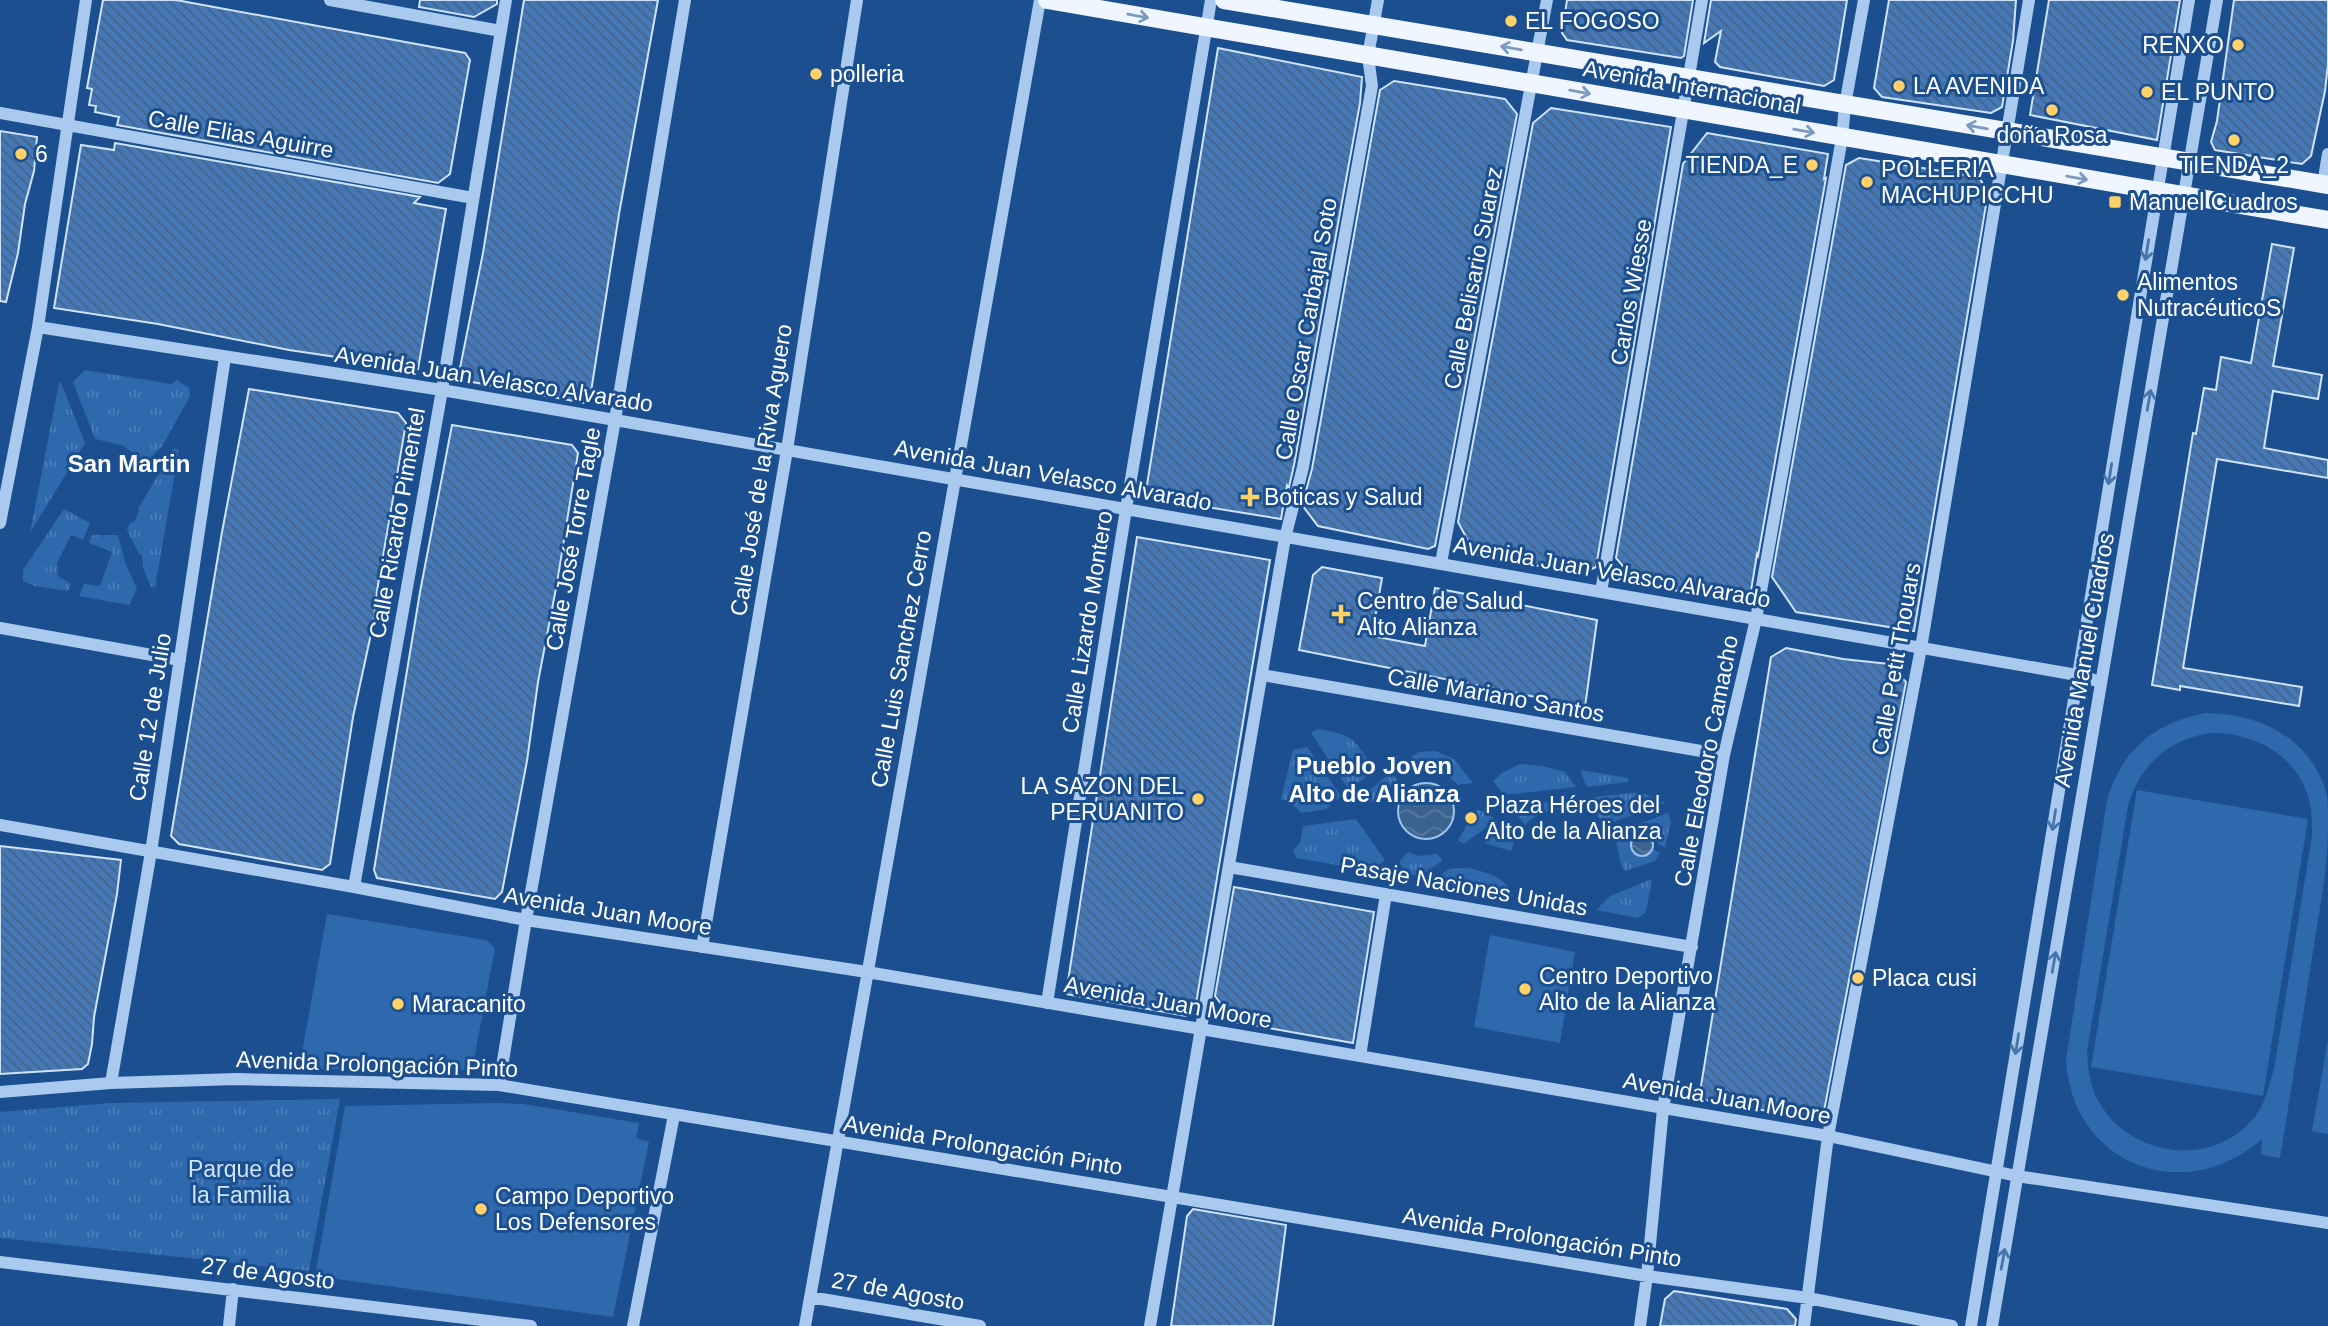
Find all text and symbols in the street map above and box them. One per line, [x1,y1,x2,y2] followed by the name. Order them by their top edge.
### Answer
[1525,8,1660,34] place label: EL FOGOSO
[1126,10,1149,23] one-way arrow
[1503,13,1519,29] marker: EL FOGOSO
[2142,32,2224,58] place label: RENXO
[2230,37,2246,53] marker: RENXO
[1500,41,1523,54] one-way arrow
[1581,55,1803,119] street label: Avenida Internacional
[830,61,904,87] place label: polleria
[808,66,824,82] marker: polleria
[1913,73,2045,99] place label: LA AVENIDA
[1891,78,1907,94] marker: LA AVENIDA
[2161,79,2275,105] place label: EL PUNTO
[2139,84,2155,100] marker: EL PUNTO
[1568,86,1591,99] one-way arrow
[2044,102,2060,118] marker: doña Rosa
[146,105,336,163] street label: Calle Elias Aguirre
[1966,120,1989,133] one-way arrow
[1996,122,2108,148] place label: doña Rosa
[1793,125,1815,138] one-way arrow
[2226,132,2242,148] marker: TIENDA_2
[35,141,48,167] place label: 6
[13,146,29,162] marker: 6
[1686,152,1798,178] place label: TIENDA_E
[2179,152,2289,178] place label: TIENDA_2
[1881,156,2054,208] place label: POLLERIA MACHUPICCHU
[1804,157,1820,173] marker: TIENDA_E
[1439,164,1507,392] street label: Calle Belisario Suarez
[2065,172,2088,185] one-way arrow
[1859,174,1875,190] marker: POLLERIA MACHUPICCHU
[2129,189,2298,215] place label: Manuel Cuadros
[2107,194,2123,210] marker: Manuel Cuadros
[1270,196,1342,462] street label: Calle Oscar Carbajal Soto
[1605,217,1657,367] street label: Carlos Wiesse
[2140,238,2153,261] one-way arrow
[2137,269,2281,321] place label: Alimentos NutracéuticoS
[2115,287,2131,303] marker: Alimentos NutracéuticoS
[725,322,797,618] street label: Calle José de la Riva Aguero
[333,341,655,417] street label: Avenida Juan Velasco Alvarado
[2143,389,2156,411] one-way arrow
[364,406,430,640] street label: Calle Ricardo Pimentel
[541,425,605,653] street label: Calle José Torre Tagle
[892,434,1214,516] street label: Avenida Juan Velasco Alvarado
[68,450,190,477] district label: San Martin
[2103,463,2116,485] one-way arrow
[1264,484,1423,510] place label: Boticas y Salud
[1242,489,1258,505] marker: Boticas y Salud
[1057,509,1117,735] street label: Calle Lizardo Montero
[866,528,936,790] street label: Calle Luis Sanchez Cerro
[1451,531,1773,613] street label: Avenida Juan Velasco Alvarado
[2049,531,2119,789] street label: Avenida Manuel Cuadros
[1866,561,1926,757] street label: Calle Petit Thouars
[1357,588,1523,640] place label: Centro de Salud Alto Alianza
[1331,604,1351,624] marker: Centro de Salud Alto Alianza
[124,631,176,803] street label: Calle 12 de Julio
[1669,633,1743,889] street label: Calle Eleodoro Camacho
[1385,663,1607,727] street label: Calle Mariano Santos
[1288,752,1460,807] district label: Pueblo Joven Alto de Alianza
[1020,773,1184,825] place label: LA SAZON DEL PERUANITO
[1190,791,1206,807] marker: LA SAZON DEL PERUANITO
[1485,792,1662,844] place label: Plaza Héroes del Alto de la Alianza
[2047,808,2060,831] one-way arrow
[1463,810,1479,826] marker: Plaza Héroes del Alto de la Alianza
[1338,851,1590,921] street label: Pasaje Naciones Unidas
[502,882,714,940] street label: Avenida Juan Moore
[2048,951,2061,974] one-way arrow
[1539,963,1716,1015] place label: Centro Deportivo Alto de la Alianza
[1872,965,1977,991] place label: Placa cusi
[1850,970,1866,986] marker: Placa cusi
[1062,971,1274,1033] street label: Avenida Juan Moore
[1517,981,1533,997] marker: Centro Deportivo Alto de la Alianza
[412,991,526,1017] place label: Maracanito
[390,996,406,1012] marker: Maracanito
[2010,1033,2023,1055] one-way arrow
[236,1046,518,1082] street label: Avenida Prolongación Pinto
[1621,1067,1833,1129] street label: Avenida Juan Moore
[842,1110,1124,1180] street label: Avenida Prolongación Pinto
[188,1156,294,1208] park label: Parque de la Familia
[495,1183,674,1235] place label: Campo Deportivo Los Defensores
[473,1201,489,1217] marker: Campo Deportivo Los Defensores
[1401,1202,1683,1272] street label: Avenida Prolongación Pinto
[1997,1248,2010,1271] one-way arrow
[200,1252,336,1294] street label: 27 de Agosto
[830,1267,966,1315] street label: 27 de Agosto

